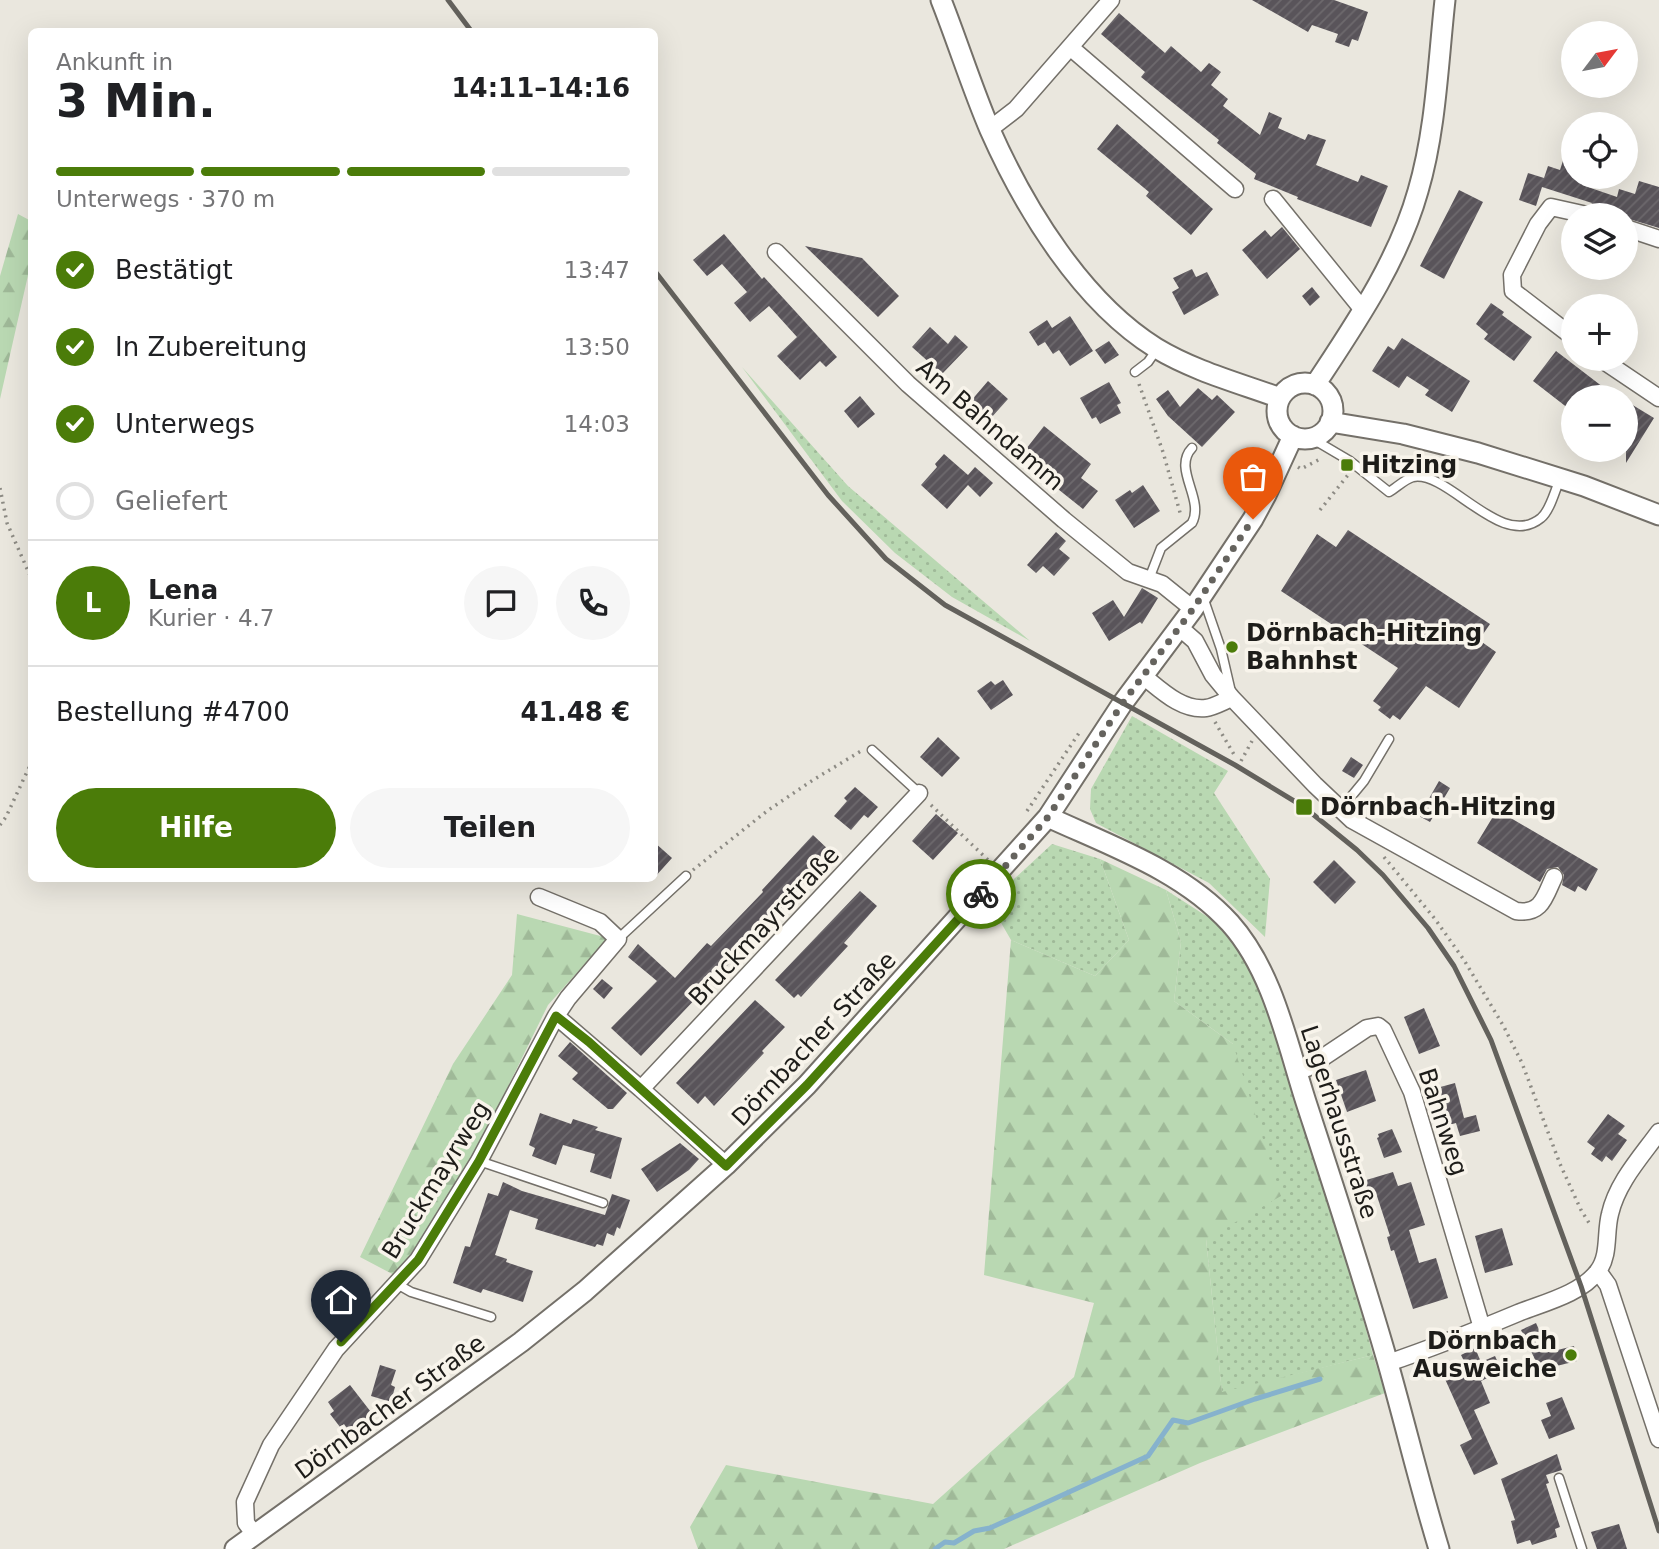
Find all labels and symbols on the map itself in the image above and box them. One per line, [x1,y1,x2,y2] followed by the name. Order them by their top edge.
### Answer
[1561,21,1638,98] north arrow
[911,354,1069,496] street label: Am Bahndamm
[1223,447,1283,519] pin
[1361,451,1457,479] place label: Hitzing
[1339,457,1355,473] marker: Hitzing
[1246,619,1482,675] place label: Dörnbach-Hitzing Bahnhst
[1224,639,1240,655] marker: Dörnbach-Hitzing Bahnhst
[1320,793,1556,821] place label: Dörnbach-Hitzing
[1294,797,1314,817] marker: Dörnbach-Hitzing
[683,841,845,1011] street label: Bruckmayrstraße
[946,859,1016,929] courier
[726,946,902,1132] street label: Dörnbacher Straße
[1295,1022,1383,1222] street label: Lagerhausstraße
[1412,1065,1474,1179] street label: Bahnweg
[376,1096,496,1264] street label: Bruckmayrweg
[311,1270,371,1342] pin
[1413,1327,1557,1383] place label: Dörnbach Ausweiche
[290,1329,490,1485] street label: Dörnbacher Straße
[1563,1347,1579,1363] marker: Dörnbach Ausweiche

